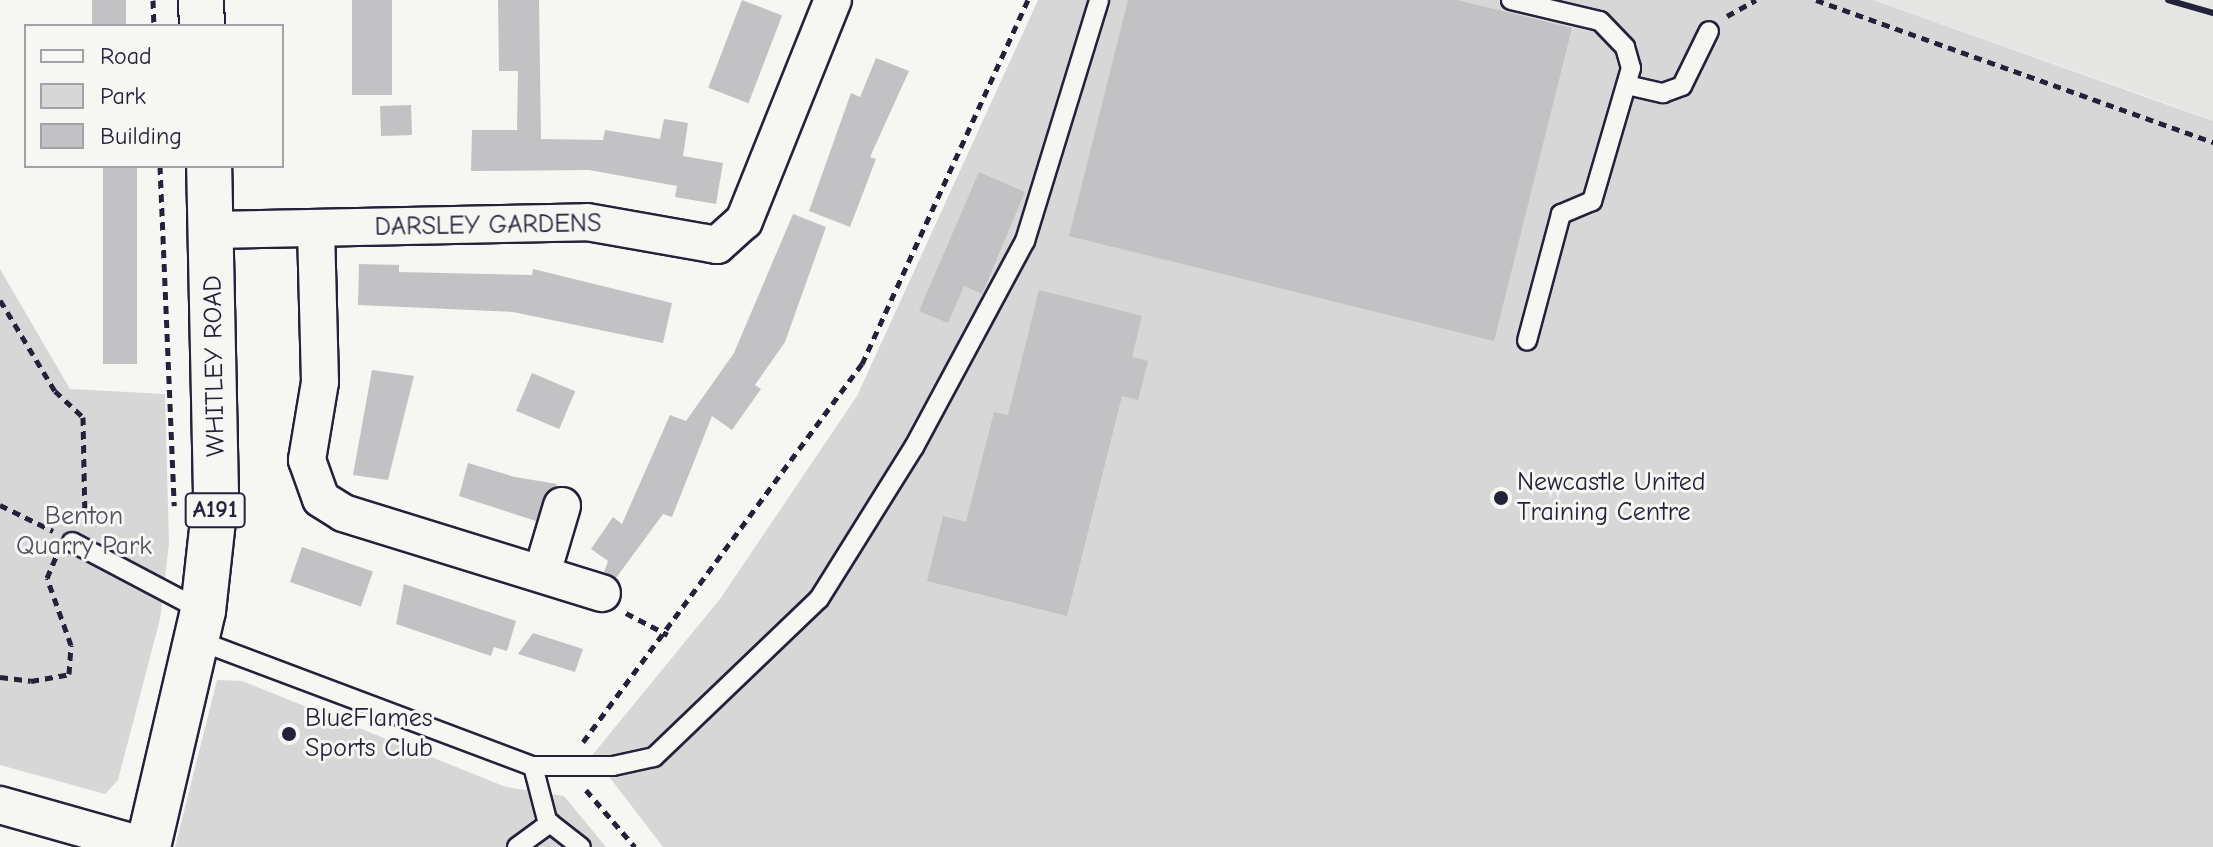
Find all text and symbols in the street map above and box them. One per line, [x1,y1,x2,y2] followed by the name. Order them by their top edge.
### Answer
[24,24,284,168] legend
[100,42,152,70] text: Road
[100,82,146,110] text: Park
[100,122,182,150] text: Building
[374,208,602,244] street label: DARSLEY GARDENS
[198,275,232,457] street label: WHITLEY ROAD
[1517,467,1706,528] place label: Newcastle United Training Centre
[1492,489,1510,507] marker: Newcastle United Training Centre
[183,490,247,530] road number: A191
[16,501,152,562] park label: Benton Quarry Park
[305,703,433,764] place label: BlueFlames Sports Club
[280,725,298,743] marker: BlueFlames Sports Club

